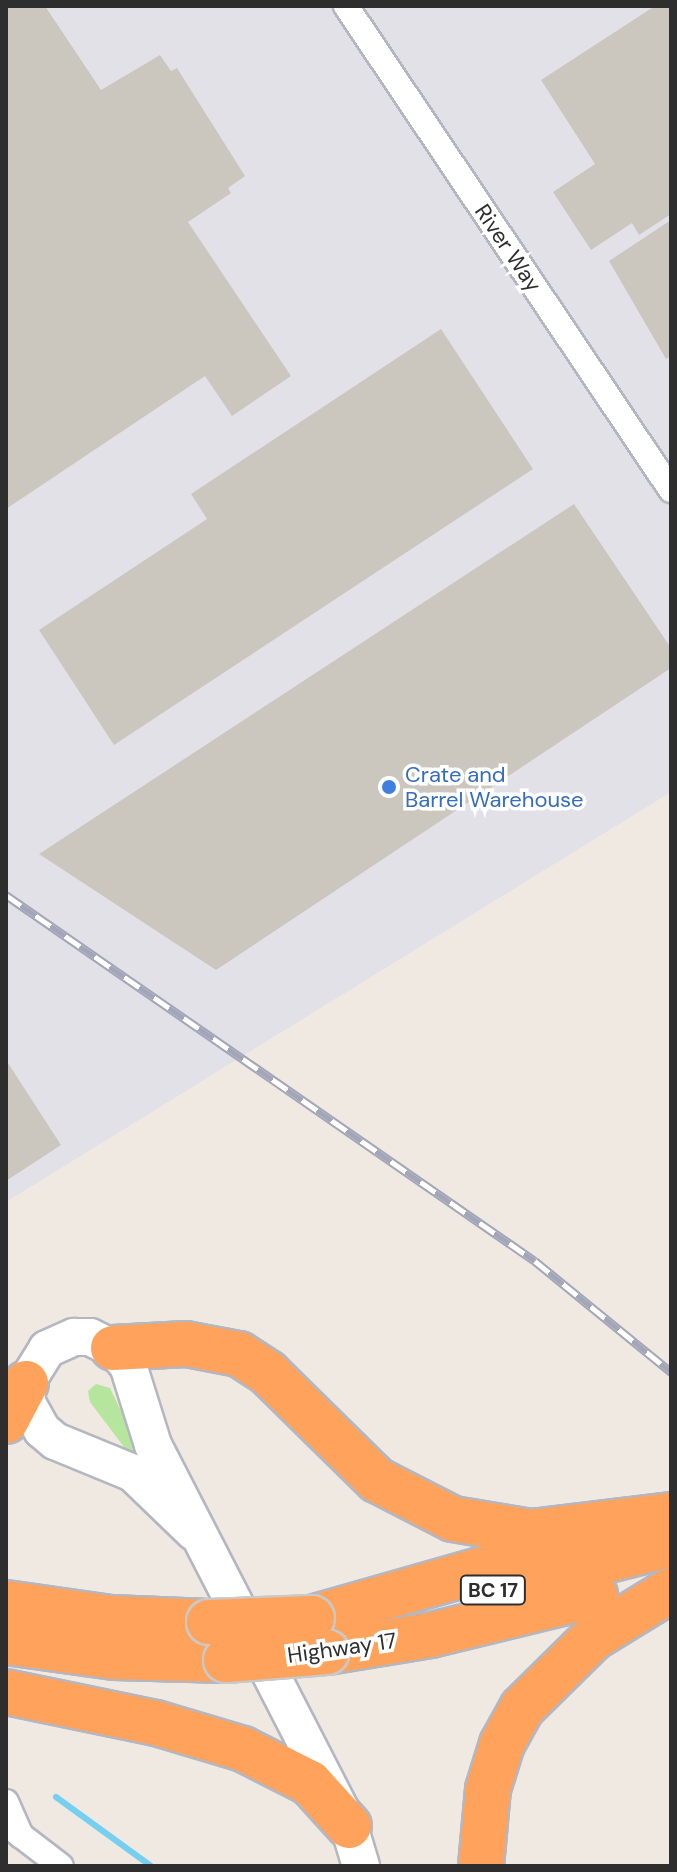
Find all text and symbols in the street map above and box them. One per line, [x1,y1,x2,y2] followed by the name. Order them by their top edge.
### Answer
[469,199,547,297] street label: River Way
[405,761,584,812] place label: Crate and Barrel Warehouse
[380,778,398,796] marker: Crate and Barrel Warehouse
[459,1574,527,1606] road number: BC 17
[286,1627,398,1669] street label: Highway 17

